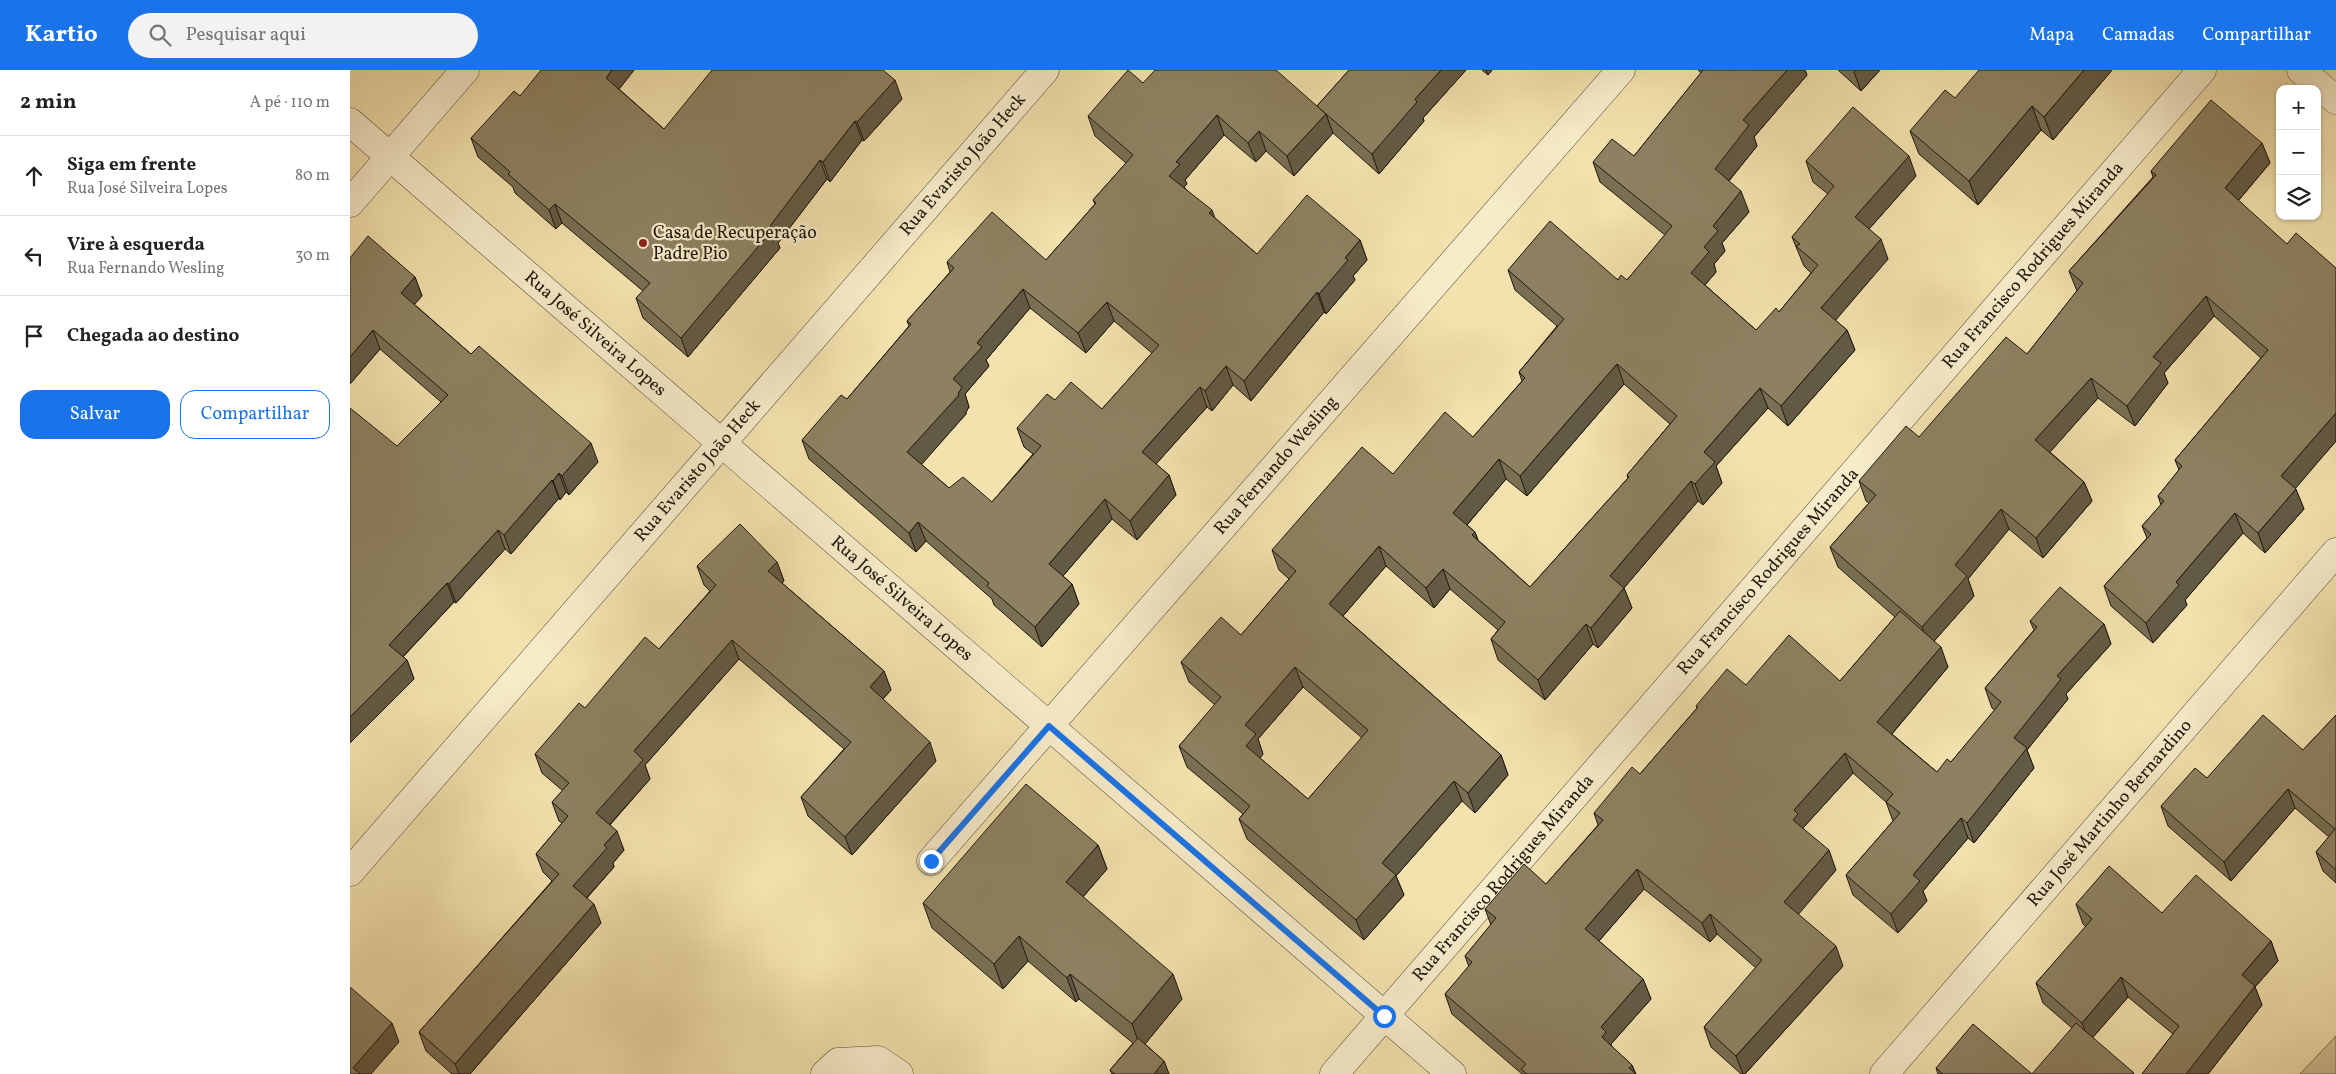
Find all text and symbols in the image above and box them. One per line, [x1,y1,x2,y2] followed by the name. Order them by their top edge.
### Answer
[128,13,478,58] search box
[25,18,98,52] text: Kartio
[146,21,174,49] icon: search
[186,22,306,48] text: Pesquisar aqui
[2029,23,2074,48] text: Mapa
[2102,23,2175,48] text: Camadas
[2203,23,2311,48] text: Compartilhar
[2276,85,2321,220] map controls
[2276,85,2321,130] button: +
[20,88,77,117] text: 2 min
[894,88,1032,241] street label: Rua Evaristo João Heck
[250,92,330,114] text: A pé · 110 m
[2276,130,2321,175] button: −
[67,152,196,178] text: Siga em frente
[1936,156,2130,374] street label: Rua Francisco Rodrigues Miranda
[20,162,48,190] icon: ahead
[295,165,330,187] text: 80 m
[2276,175,2321,220] button: layers
[67,178,228,200] text: Rua José Silveira Lopes
[653,221,817,267] place label: Casa de Recuperação Padre Pio
[67,232,205,258] text: Vire à esquerda
[637,237,649,249] marker: Casa de Recuperação Padre Pio
[20,242,48,270] icon: left
[295,245,330,267] text: 30 m
[67,258,224,280] text: Rua Fernando Wesling
[519,265,672,402] street label: Rua José Silveira Lopes
[20,322,48,350] icon: arrive
[67,323,239,349] text: Chegada ao destino
[20,390,170,439] button: Salvar
[180,390,330,439] button: Compartilhar
[1208,390,1344,540] street label: Rua Fernando Wesling
[629,394,767,548] street label: Rua Evaristo João Heck
[1672,463,1865,681] street label: Rua Francisco Rodrigues Miranda
[825,530,978,667] street label: Rua José Silveira Lopes
[2022,714,2198,912] street label: Rua José Martinho Bernardino
[1407,769,1600,987] street label: Rua Francisco Rodrigues Miranda
[920,850,943,873] route end
[1373,1005,1396,1028] route start

